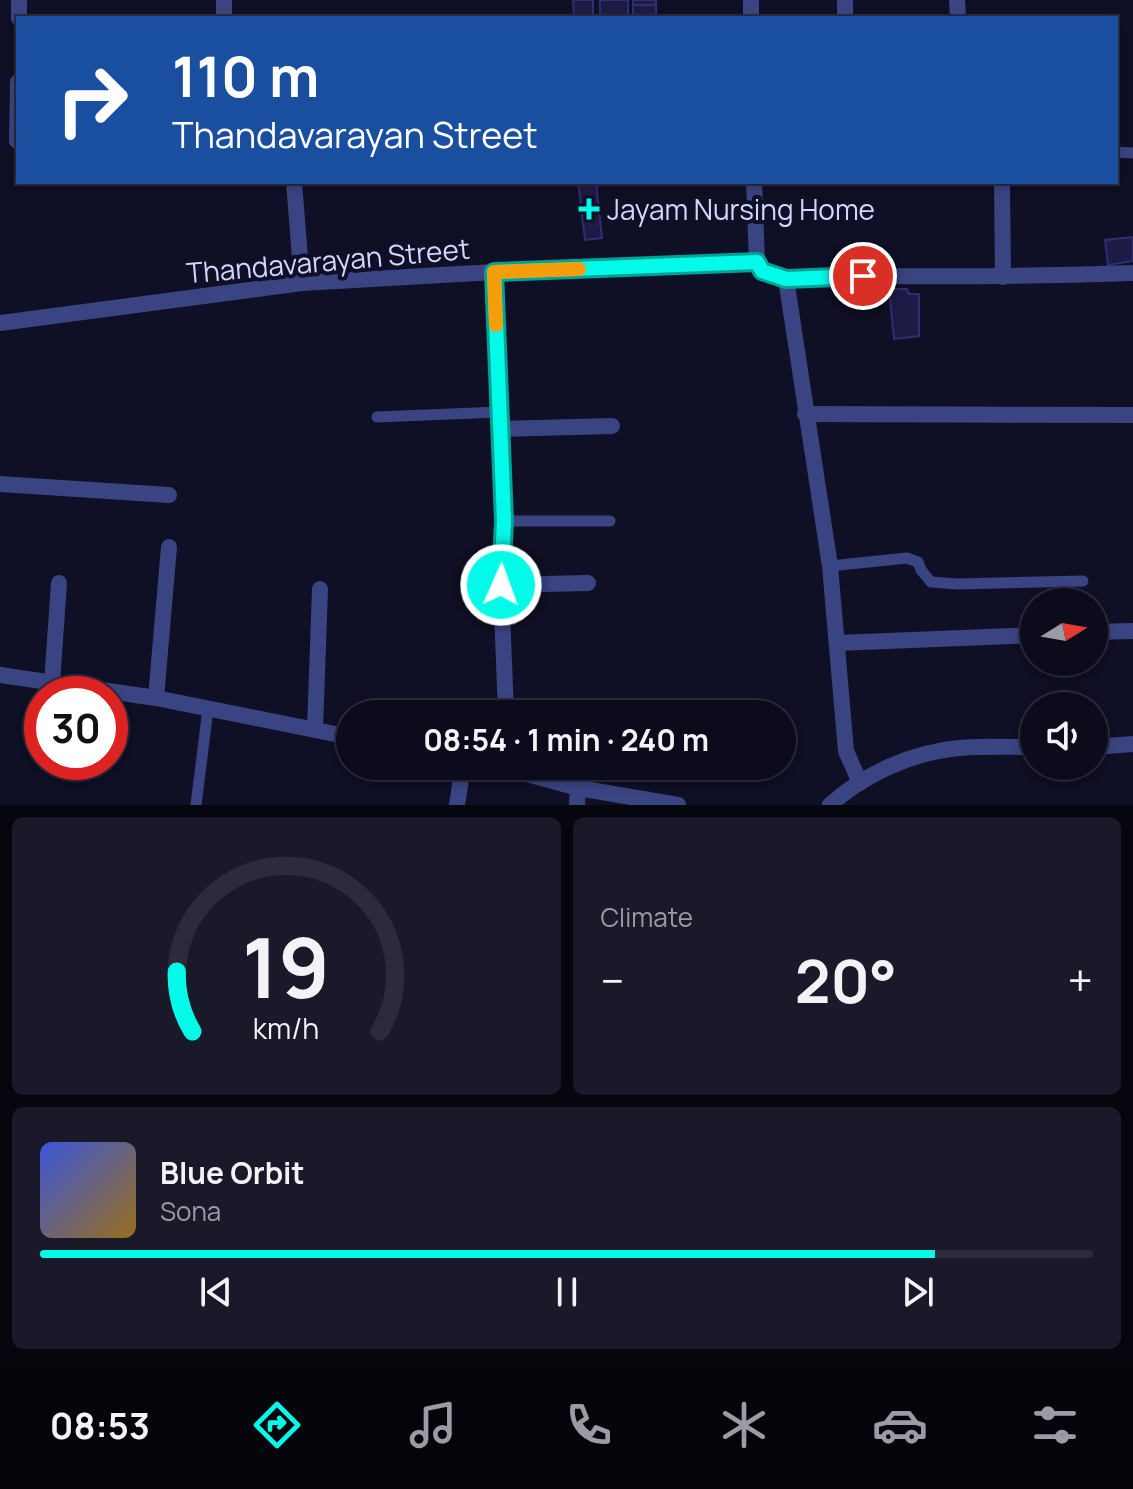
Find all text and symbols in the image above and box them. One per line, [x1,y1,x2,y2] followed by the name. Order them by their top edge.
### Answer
[172,37,319,114] text: 110 m
[40,48,144,152] icon: right
[172,110,538,159] text: Thandavarayan Street
[607,190,875,228] place label: Jayam Nursing Home
[578,198,600,220] marker: Jayam Nursing Home
[185,229,471,291] street label: Thandavarayan Street
[829,242,897,310] pin
[841,254,885,298] icon: arrive
[459,543,543,627] position arrow
[1020,588,1108,676] north arrow
[1020,588,1108,780] map controls
[24,676,128,780] speed limit sign: 30
[1020,692,1108,780] button: sound
[423,719,709,760] text: 08:54 · 1 min · 240 m
[601,899,693,935] text: Climate
[242,909,330,1023] text: 19
[795,939,897,1021] text: 20°
[601,950,624,1010] text: −
[1068,950,1093,1010] text: +
[253,1009,319,1048] text: km/h
[160,1152,305,1193] text: Blue Orbit
[160,1193,221,1229] text: Sona
[194,1270,238,1314] icon: previous
[545,1270,589,1314] icon: pause
[896,1270,940,1314] icon: next
[249,1397,305,1453] icon: directions
[405,1397,461,1453] icon: music
[561,1397,617,1453] icon: phone
[716,1397,772,1453] icon: climate
[872,1397,928,1453] icon: car
[1027,1397,1083,1453] icon: filters
[50,1401,150,1450] text: 08:53

